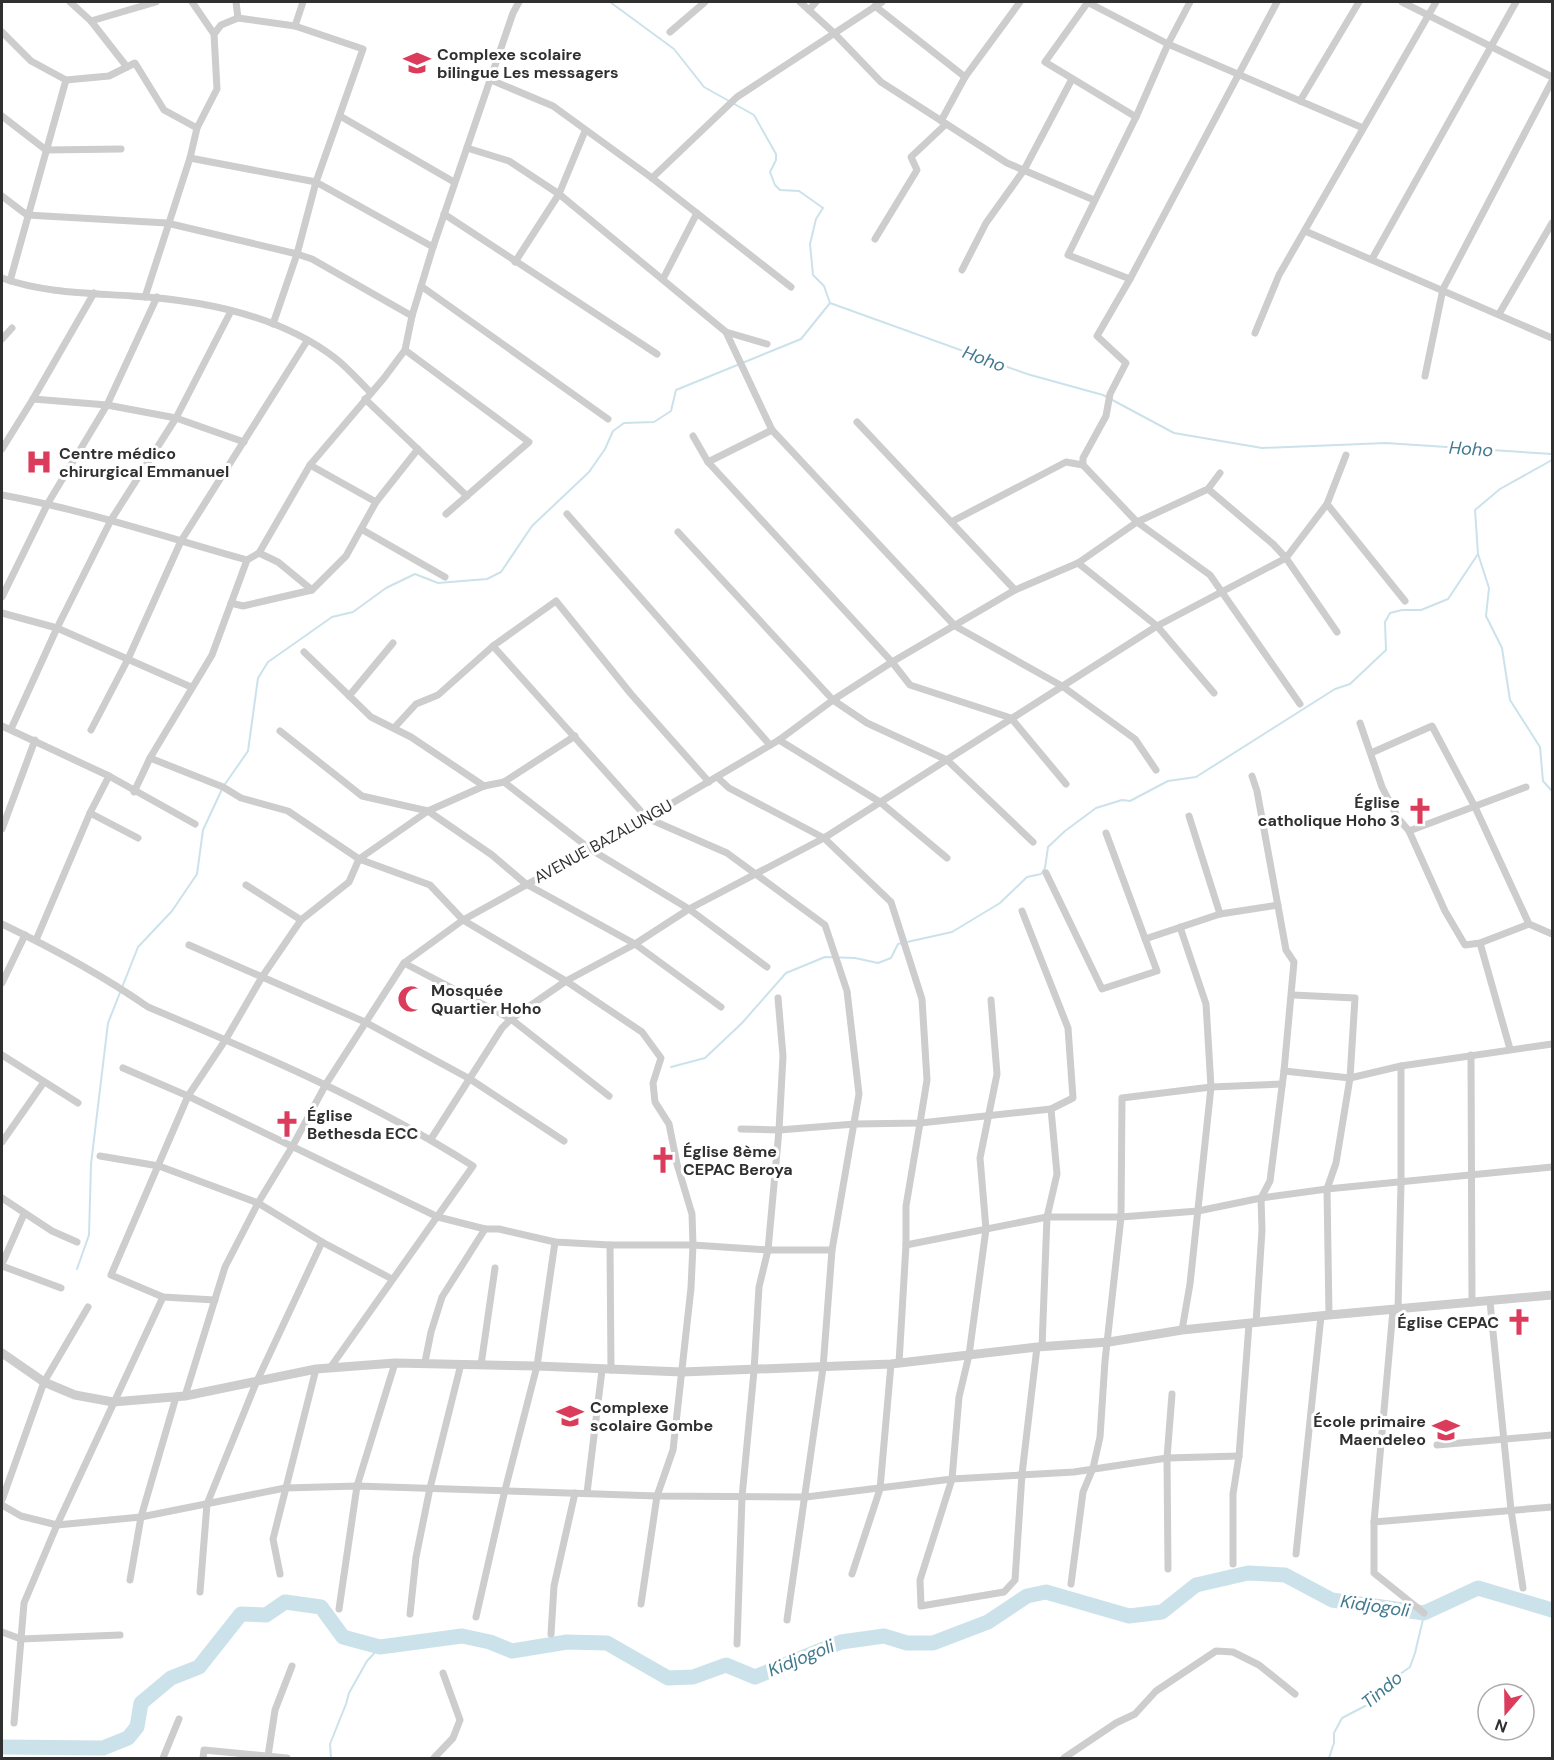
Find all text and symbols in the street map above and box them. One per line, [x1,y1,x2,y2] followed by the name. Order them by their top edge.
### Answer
[437,44,619,83] place label: Complexe scolaire bilingue Les messagers
[402,48,432,78] school or university icon: Complexe scolaire bilingue Les messagers
[959,340,1009,378] water label: Hoho
[1448,435,1494,463] water label: Hoho
[59,443,229,482] place label: Centre médico chirurgical Emmanuel
[24,447,54,477] hospital icon: Centre médico chirurgical Emmanuel
[1258,792,1400,831] place label: Église catholique Hoho 3
[530,795,676,888] street label: AVENUE BAZALUNGU
[1405,796,1435,826] church icon: Église catholique Hoho 3
[431,980,541,1019] place label: Mosquée Quartier Hoho
[396,984,426,1014] mosque icon: Mosquée Quartier Hoho
[307,1105,418,1144] place label: Église Bethesda ECC
[272,1109,302,1139] church icon: Église Bethesda ECC
[683,1141,793,1180] place label: Église 8ème CEPAC Beroya
[648,1145,678,1175] church icon: Église 8ème CEPAC Beroya
[1504,1307,1534,1337] church icon: Église CEPAC
[1397,1312,1499,1333] place label: Église CEPAC
[590,1397,713,1436] place label: Complexe scolaire Gombe
[555,1401,585,1431] school or university icon: Complexe scolaire Gombe
[1313,1411,1426,1450] place label: École primaire Maendeleo
[1431,1415,1461,1445] school or university icon: École primaire Maendeleo
[1339,1589,1412,1623] water label: Kidjogoli
[764,1634,838,1682] water label: Kidjogoli
[1356,1666,1408,1714] water label: Tindo
[1476,1682,1536,1742] north arrow
[1492,1714,1510,1737] text: N

